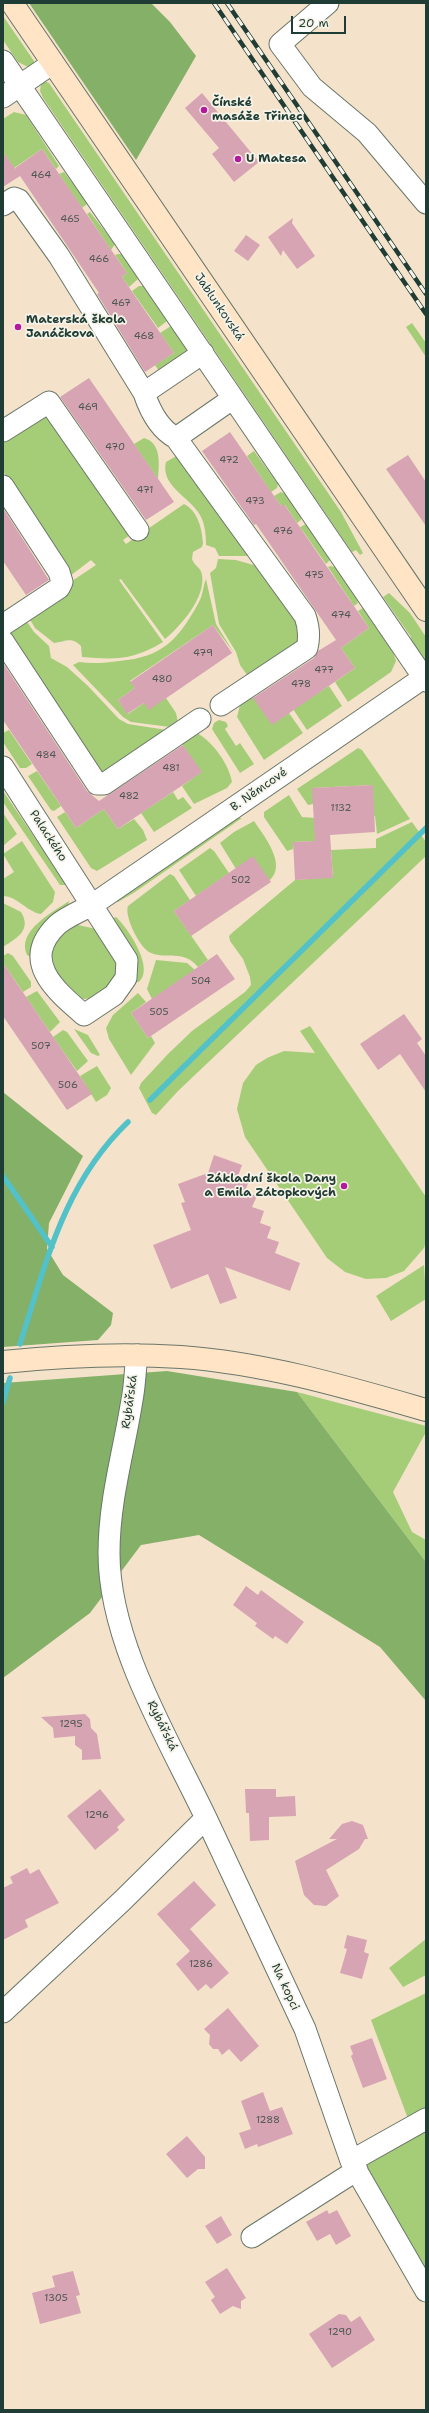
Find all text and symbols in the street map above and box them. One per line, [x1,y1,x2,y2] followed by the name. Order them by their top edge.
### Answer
[293,8,348,34] scale bar
[298,15,329,31] text: 20 m
[212,96,303,124] place label: Čínské masáže Třinec
[199,105,209,115] marker: Čínské masáže Třinec
[246,152,306,166] place label: U Matesa
[233,154,243,164] marker: U Matesa
[31,169,51,181] house number: 464
[60,213,80,225] house number: 465
[89,253,109,265] house number: 466
[191,270,247,344] street label: Jablunkovská
[111,297,131,309] house number: 467
[26,313,126,341] place label: Materská škola Janáčkova
[13,322,23,332] marker: Materská škola Janáčkova
[134,330,154,342] house number: 468
[78,401,98,413] house number: 469
[105,441,125,453] house number: 470
[219,454,239,466] house number: 472
[137,484,153,496] house number: 471
[245,495,265,507] house number: 473
[273,525,293,537] house number: 476
[304,569,324,581] house number: 475
[331,609,351,621] house number: 474
[193,647,213,659] house number: 479
[314,664,334,676] house number: 477
[152,673,172,685] house number: 480
[291,678,311,690] house number: 478
[36,749,56,761] house number: 484
[162,762,180,774] house number: 481
[228,765,290,815] street label: B. Němcové
[119,790,139,802] house number: 482
[331,802,351,814] house number: 1132
[26,808,70,864] street label: Palackého
[231,874,251,886] house number: 502
[191,975,211,987] house number: 504
[149,1006,169,1018] house number: 505
[31,1040,51,1052] house number: 507
[58,1079,78,1091] house number: 506
[204,1172,336,1200] place label: Základní škola Dany a Emila Zátopkových
[339,1181,349,1191] marker: Základní škola Dany a Emila Zátopkových
[119,1374,141,1430] street label: Rybářská
[144,1699,180,1753] street label: Rybářská
[59,1718,83,1730] house number: 1295
[85,1809,109,1821] house number: 1296
[189,1958,213,1970] house number: 1286
[268,1961,302,2013] street label: Na kopci
[256,2114,280,2126] house number: 1288
[44,2292,68,2304] house number: 1305
[328,2326,352,2338] house number: 1290

